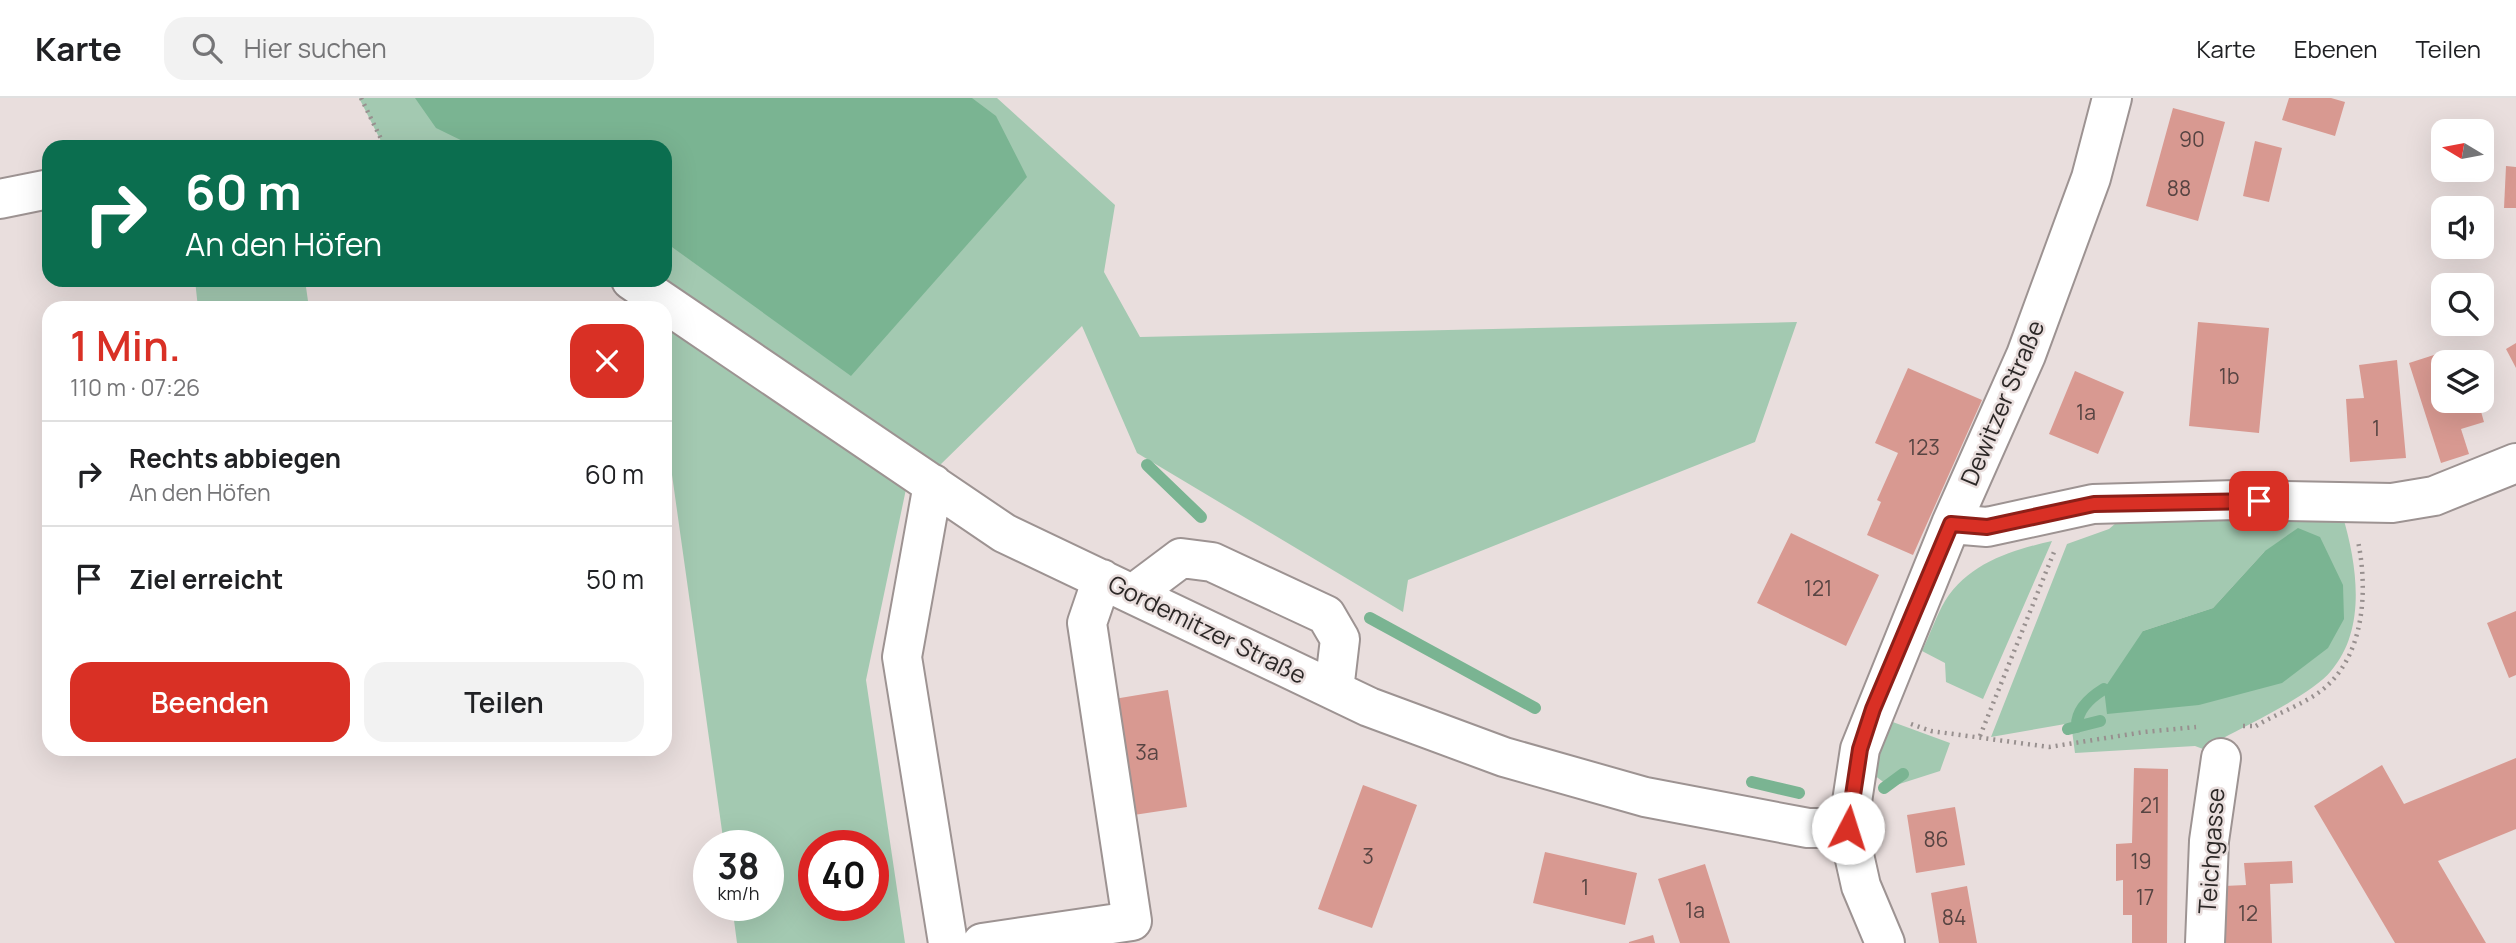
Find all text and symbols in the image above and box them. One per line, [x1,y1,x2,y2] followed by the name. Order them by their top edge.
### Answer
[164,17,654,80] search box
[35,26,122,71] text: Karte
[188,29,226,67] icon: search
[244,30,387,66] text: Hier suchen
[2196,32,2256,65] text: Karte
[2294,32,2377,65] text: Ebenen
[2415,32,2481,65] text: Teilen
[2431,119,2494,182] north arrow
[2431,119,2494,413] map controls
[2179,125,2205,153] house number: 90
[185,158,302,225] text: 60 m
[70,168,161,259] icon: right
[2167,174,2191,202] house number: 88
[2431,196,2494,259] button: sound
[185,222,382,266] text: An den Höfen
[2431,273,2494,336] button: search
[1952,315,2051,490] street label: Dewitzer Straße
[70,316,181,374] text: 1 Min.
[570,324,644,398] button: close
[2431,350,2494,413] button: layers
[2219,362,2239,390] house number: 1b
[70,371,200,403] text: 110 m · 07:26
[2076,398,2096,426] house number: 1a
[2372,414,2380,442] house number: 1
[1908,433,1940,461] house number: 123
[129,440,341,476] text: Rechts abbiegen
[70,455,108,493] icon: right
[585,456,644,492] text: 60 m
[2229,471,2289,531] pin
[129,476,271,508] text: An den Höfen
[2240,482,2278,520] icon: arrive
[70,560,108,598] icon: arrive
[129,561,283,597] text: Ziel erreicht
[586,561,644,597] text: 50 m
[1103,566,1312,691] street label: Gordemitzer Straße
[1804,574,1832,602] house number: 121
[70,662,350,742] button: Beenden
[364,662,644,742] button: Teilen
[1135,738,1159,766] house number: 3a
[2190,787,2231,915] street label: Teichgasse
[1811,791,1885,865] position arrow
[2140,791,2160,819] house number: 21
[1923,825,1949,853] house number: 86
[798,830,889,921] speed limit sign: 40
[718,842,759,890] text: 38
[1362,842,1374,870] house number: 3
[2130,847,2152,875] house number: 19
[1581,873,1589,901] house number: 1
[718,881,759,905] text: km/h
[2136,883,2154,911] house number: 17
[1685,896,1705,924] house number: 1a
[2238,899,2258,927] house number: 12
[1942,903,1966,931] house number: 84

